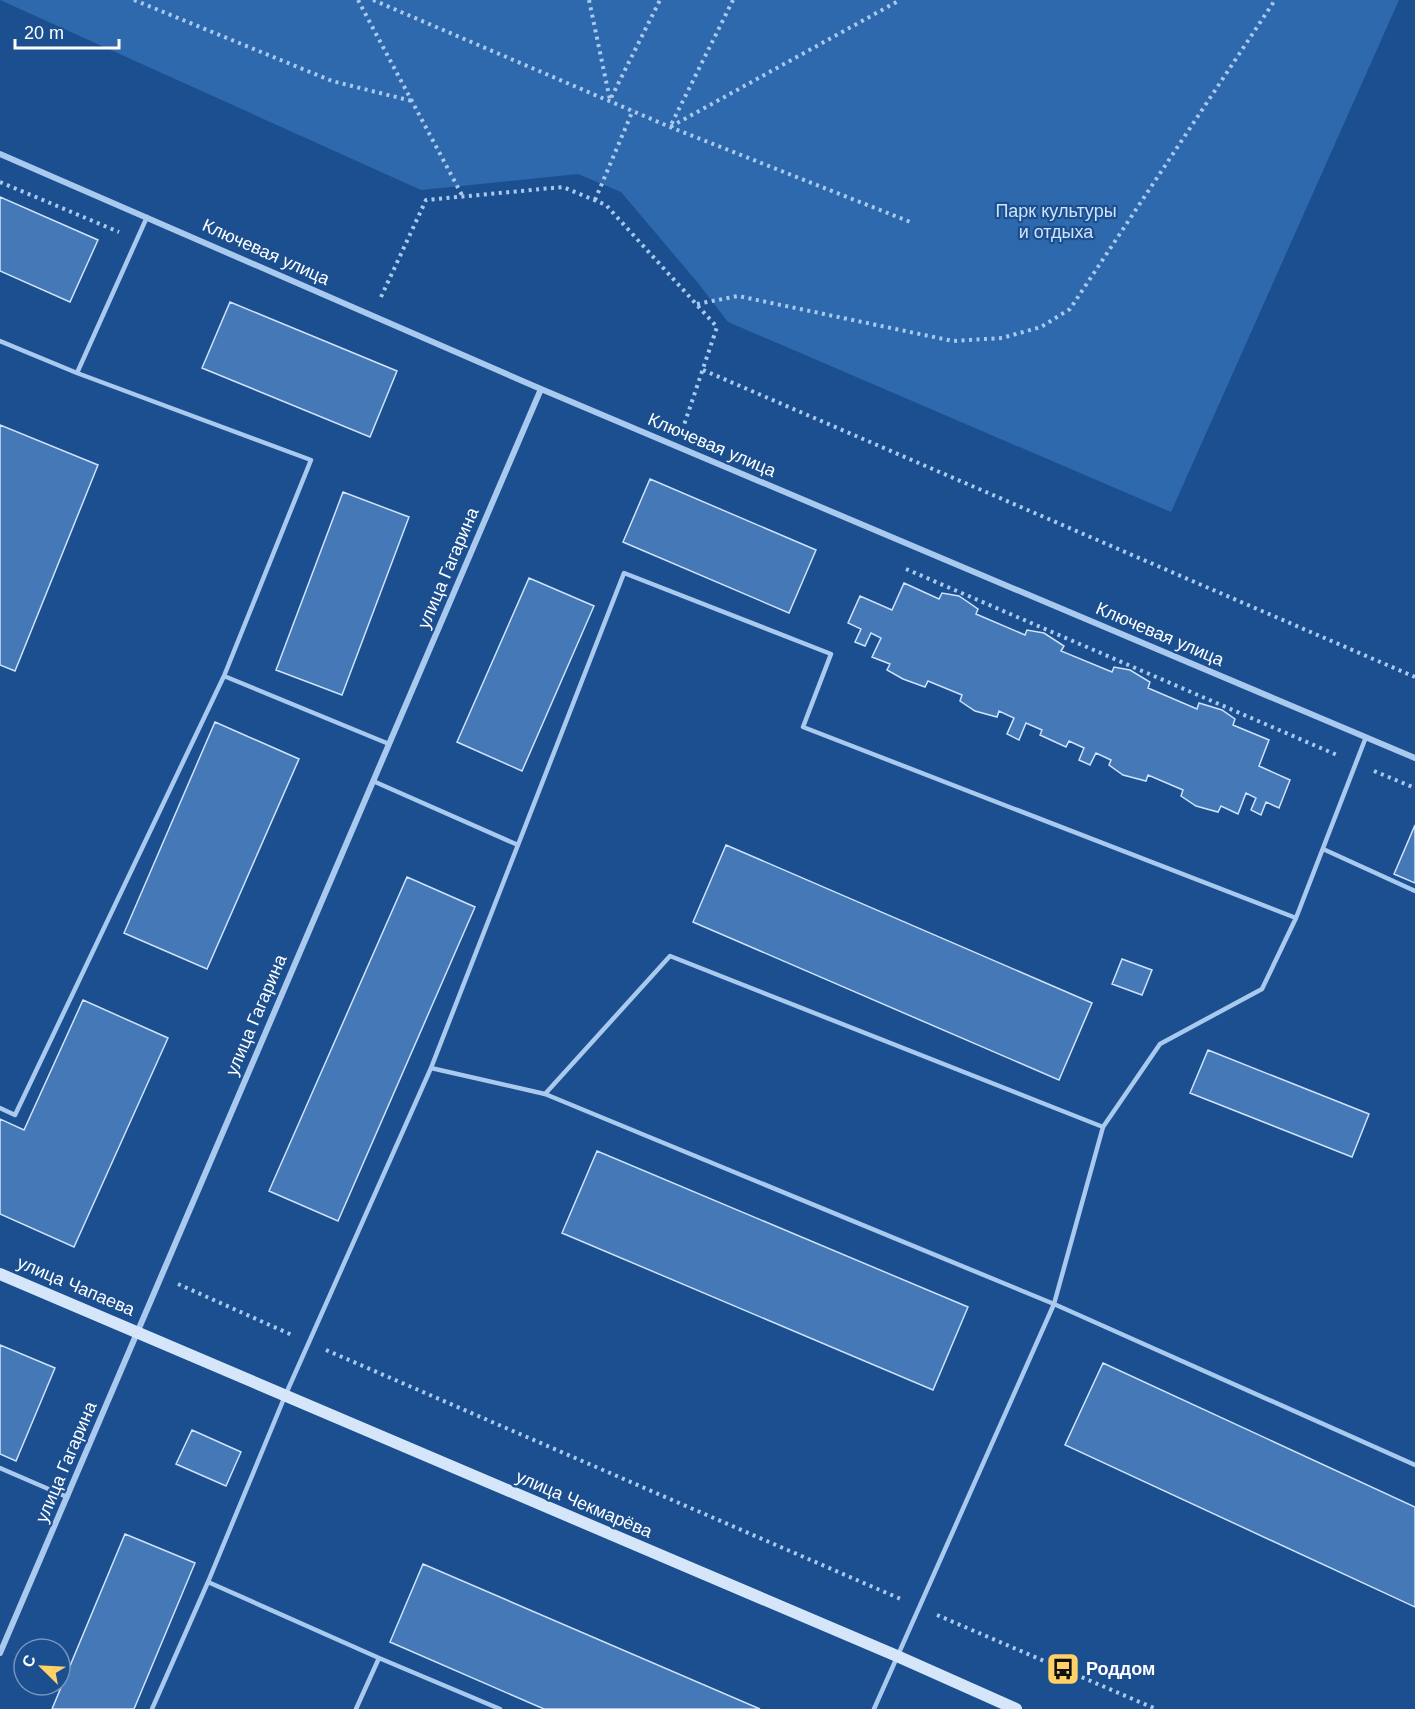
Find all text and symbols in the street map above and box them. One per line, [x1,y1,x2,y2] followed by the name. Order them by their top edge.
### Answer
[15,12,118,50] scale bar
[24,23,64,43] text: 20 m
[995,201,1117,242] park label: Парк культуры и отдыха
[199,215,334,289] street label: Ключевая улица
[645,409,780,481] street label: Ключевая улица
[414,504,483,631] street label: улица Гагарина
[1093,598,1228,670] street label: Ключевая улица
[222,951,291,1078] street label: улица Гагарина
[14,1252,139,1320] street label: улица Чапаева
[32,1398,101,1525] street label: улица Гагарина
[513,1466,656,1542] street label: улица Чекмарёва
[12,1637,72,1697] north arrow
[1045,1651,1081,1687] bus stop icon: Роддом
[19,1652,39,1670] text: С
[1086,1659,1155,1679] place label: Роддом

